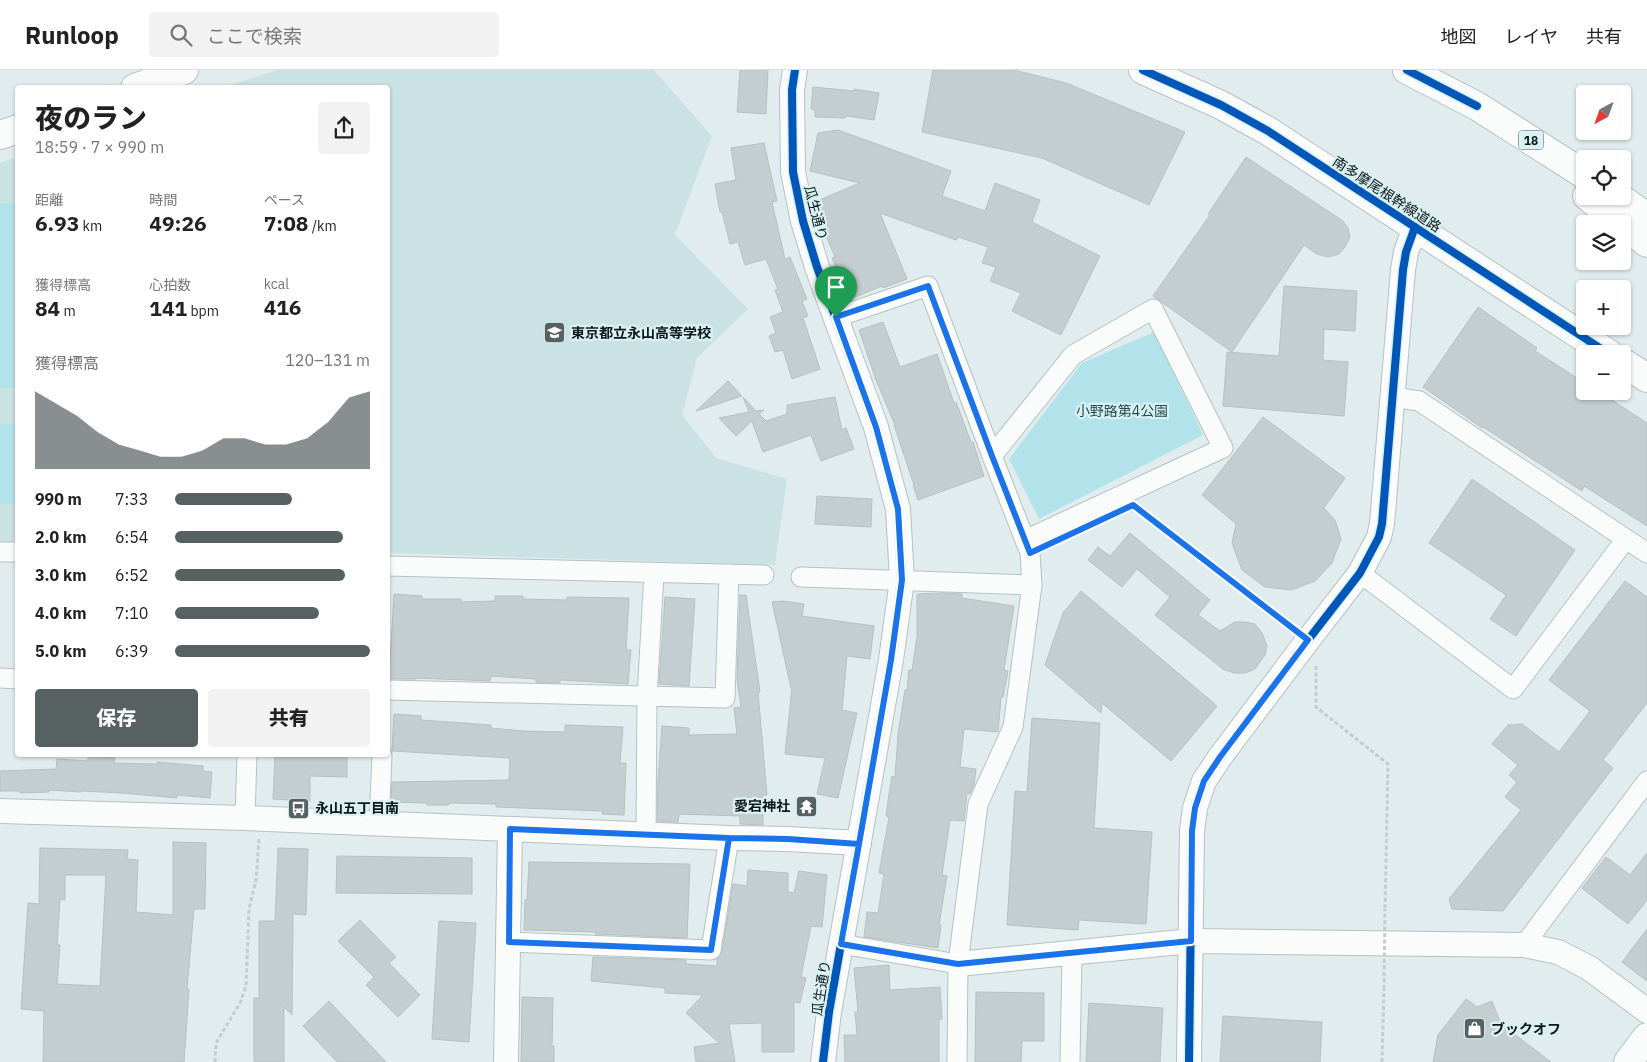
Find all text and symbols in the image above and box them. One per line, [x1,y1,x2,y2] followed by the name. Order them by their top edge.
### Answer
[149,12,499,57] search box
[25,19,119,51] text: Runloop
[167,21,195,49] icon: search
[207,24,302,48] text: ここで検索
[1441,25,1477,48] text: 地図
[1505,25,1558,48] text: レイヤ
[1586,25,1622,48] text: 共有
[1576,85,1631,140] north arrow
[1576,85,1631,400] map controls
[35,99,147,136] text: 夜のラン
[318,102,370,154] button: share
[1518,130,1544,150] road number: 18
[35,137,164,157] text: 18:59 · 7 × 990 m
[1576,150,1631,205] button: locate
[1329,152,1445,236] street label: 南多摩尾根幹線道路
[800,184,832,242] street label: 瓜生通り
[35,191,63,209] text: 距離
[149,191,177,209] text: 時間
[264,191,305,209] text: ペース
[35,209,79,237] text: 6.93
[149,209,207,237] text: 49:26
[264,209,308,237] text: 7:08
[1576,215,1631,270] button: layers
[79,217,102,235] text: km
[308,217,337,235] text: /km
[815,266,857,317] pin
[822,273,850,301] icon: arrive
[264,275,289,293] text: kcal
[35,276,91,294] text: 獲得標高
[149,276,191,294] text: 心拍数
[1576,280,1631,335] button: +
[264,293,301,321] text: 416
[35,294,60,322] text: 84
[149,294,187,322] text: 141
[60,302,76,320] text: m
[187,302,219,320] text: bpm
[543,321,567,345] school or university icon: 東京都立永山高等学校
[571,324,711,342] place label: 東京都立永山高等学校
[1576,345,1631,400] button: −
[285,350,370,370] text: 120–131 m
[35,353,99,373] text: 獲得標高
[1076,402,1168,420] park label: 小野路第4公園
[35,489,82,509] text: 990 m
[115,489,148,509] text: 7:33
[35,527,86,547] text: 2.0 km
[115,527,148,547] text: 6:54
[35,565,86,585] text: 3.0 km
[115,565,148,585] text: 6:52
[35,603,86,623] text: 4.0 km
[115,603,148,623] text: 7:10
[35,641,86,661] text: 5.0 km
[115,641,148,661] text: 6:39
[35,689,198,747] button: 保存
[208,689,370,747] button: 共有
[794,794,818,818] temple icon: 愛宕神社
[287,796,311,820] bus stop icon: 永山五丁目南
[734,797,790,815] place label: 愛宕神社
[315,799,399,817] place label: 永山五丁目南
[808,959,834,1017] street label: 瓜生通り
[1463,1017,1487,1041] shop icon: ブックオフ
[1491,1020,1561,1038] place label: ブックオフ

